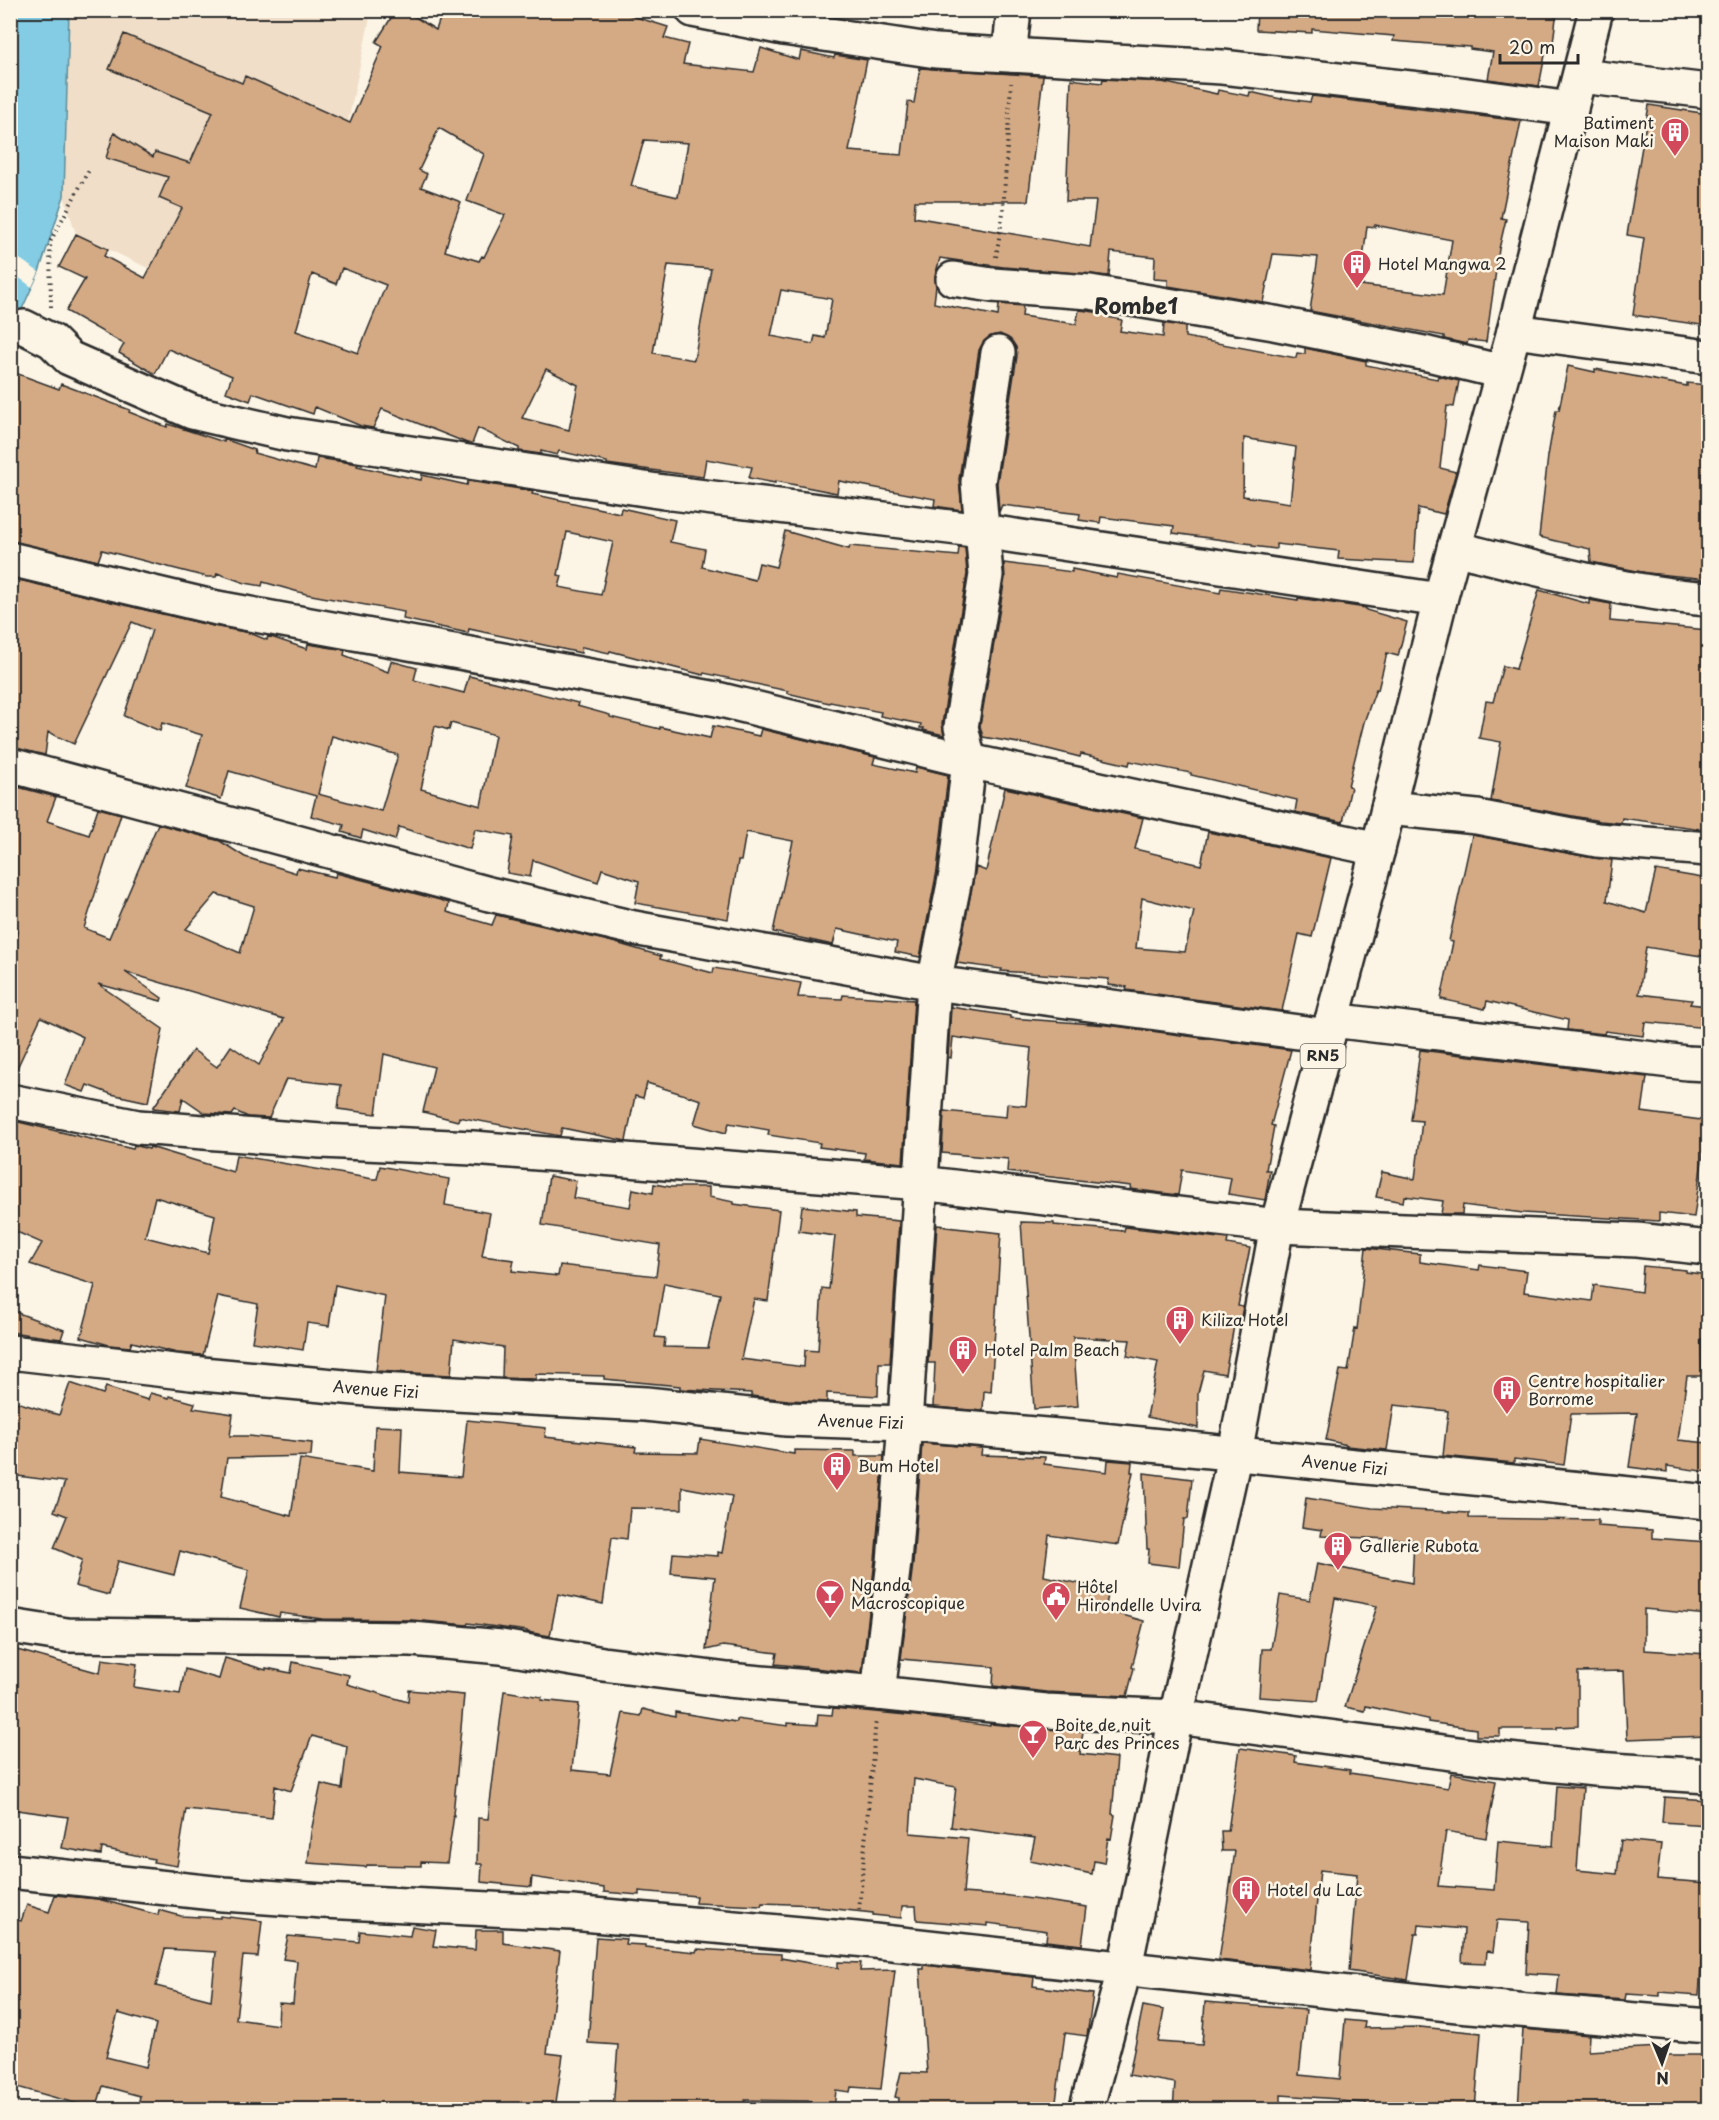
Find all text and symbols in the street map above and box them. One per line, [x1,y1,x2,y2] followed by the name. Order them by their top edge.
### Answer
[1500,27,1578,65] scale bar
[1509,33,1555,60] text: 20 m
[1554,110,1654,152] place label: Batiment Maison Maki
[1659,116,1691,158] building icon: Batiment Maison Maki
[1341,248,1373,290] building icon: Hotel Mangwa 2
[1378,251,1507,275] place label: Hotel Mangwa 2
[1094,288,1178,321] district label: Rombe1
[1300,1044,1346,1068] road number: RN5
[1164,1304,1196,1346] building icon: Kiliza Hotel
[1201,1307,1288,1331] place label: Kiliza Hotel
[947,1334,979,1376] building icon: Hotel Palm Beach
[984,1337,1120,1361] place label: Hotel Palm Beach
[1528,1368,1665,1410] place label: Centre hospitalier Borrome
[332,1373,420,1403] street label: Avenue Fizi
[1491,1374,1523,1416] building icon: Centre hospitalier Borrome
[817,1407,904,1434] street label: Avenue Fizi
[1301,1448,1389,1480] street label: Avenue Fizi
[821,1450,853,1492] building icon: Bum Hotel
[858,1453,939,1477] place label: Bum Hotel
[1322,1530,1354,1572] building icon: Gallerie Rubota
[1359,1533,1479,1557] place label: Gallerie Rubota
[851,1572,965,1614] place label: Nganda Macroscopique
[1077,1574,1201,1616] place label: Hôtel Hirondelle Uvira
[814,1578,846,1620] bar icon: Nganda Macroscopique
[1040,1580,1072,1622] public building icon: Hôtel Hirondelle Uvira
[1054,1712,1179,1754] place label: Boite de nuit Parc des Princes
[1017,1718,1049,1760] bar icon: Boite de nuit Parc des Princes
[1230,1874,1262,1916] building icon: Hotel du Lac
[1267,1877,1362,1901] place label: Hotel du Lac
[1632,2033,1692,2093] north arrow
[1656,2067,1669,2091] text: N

